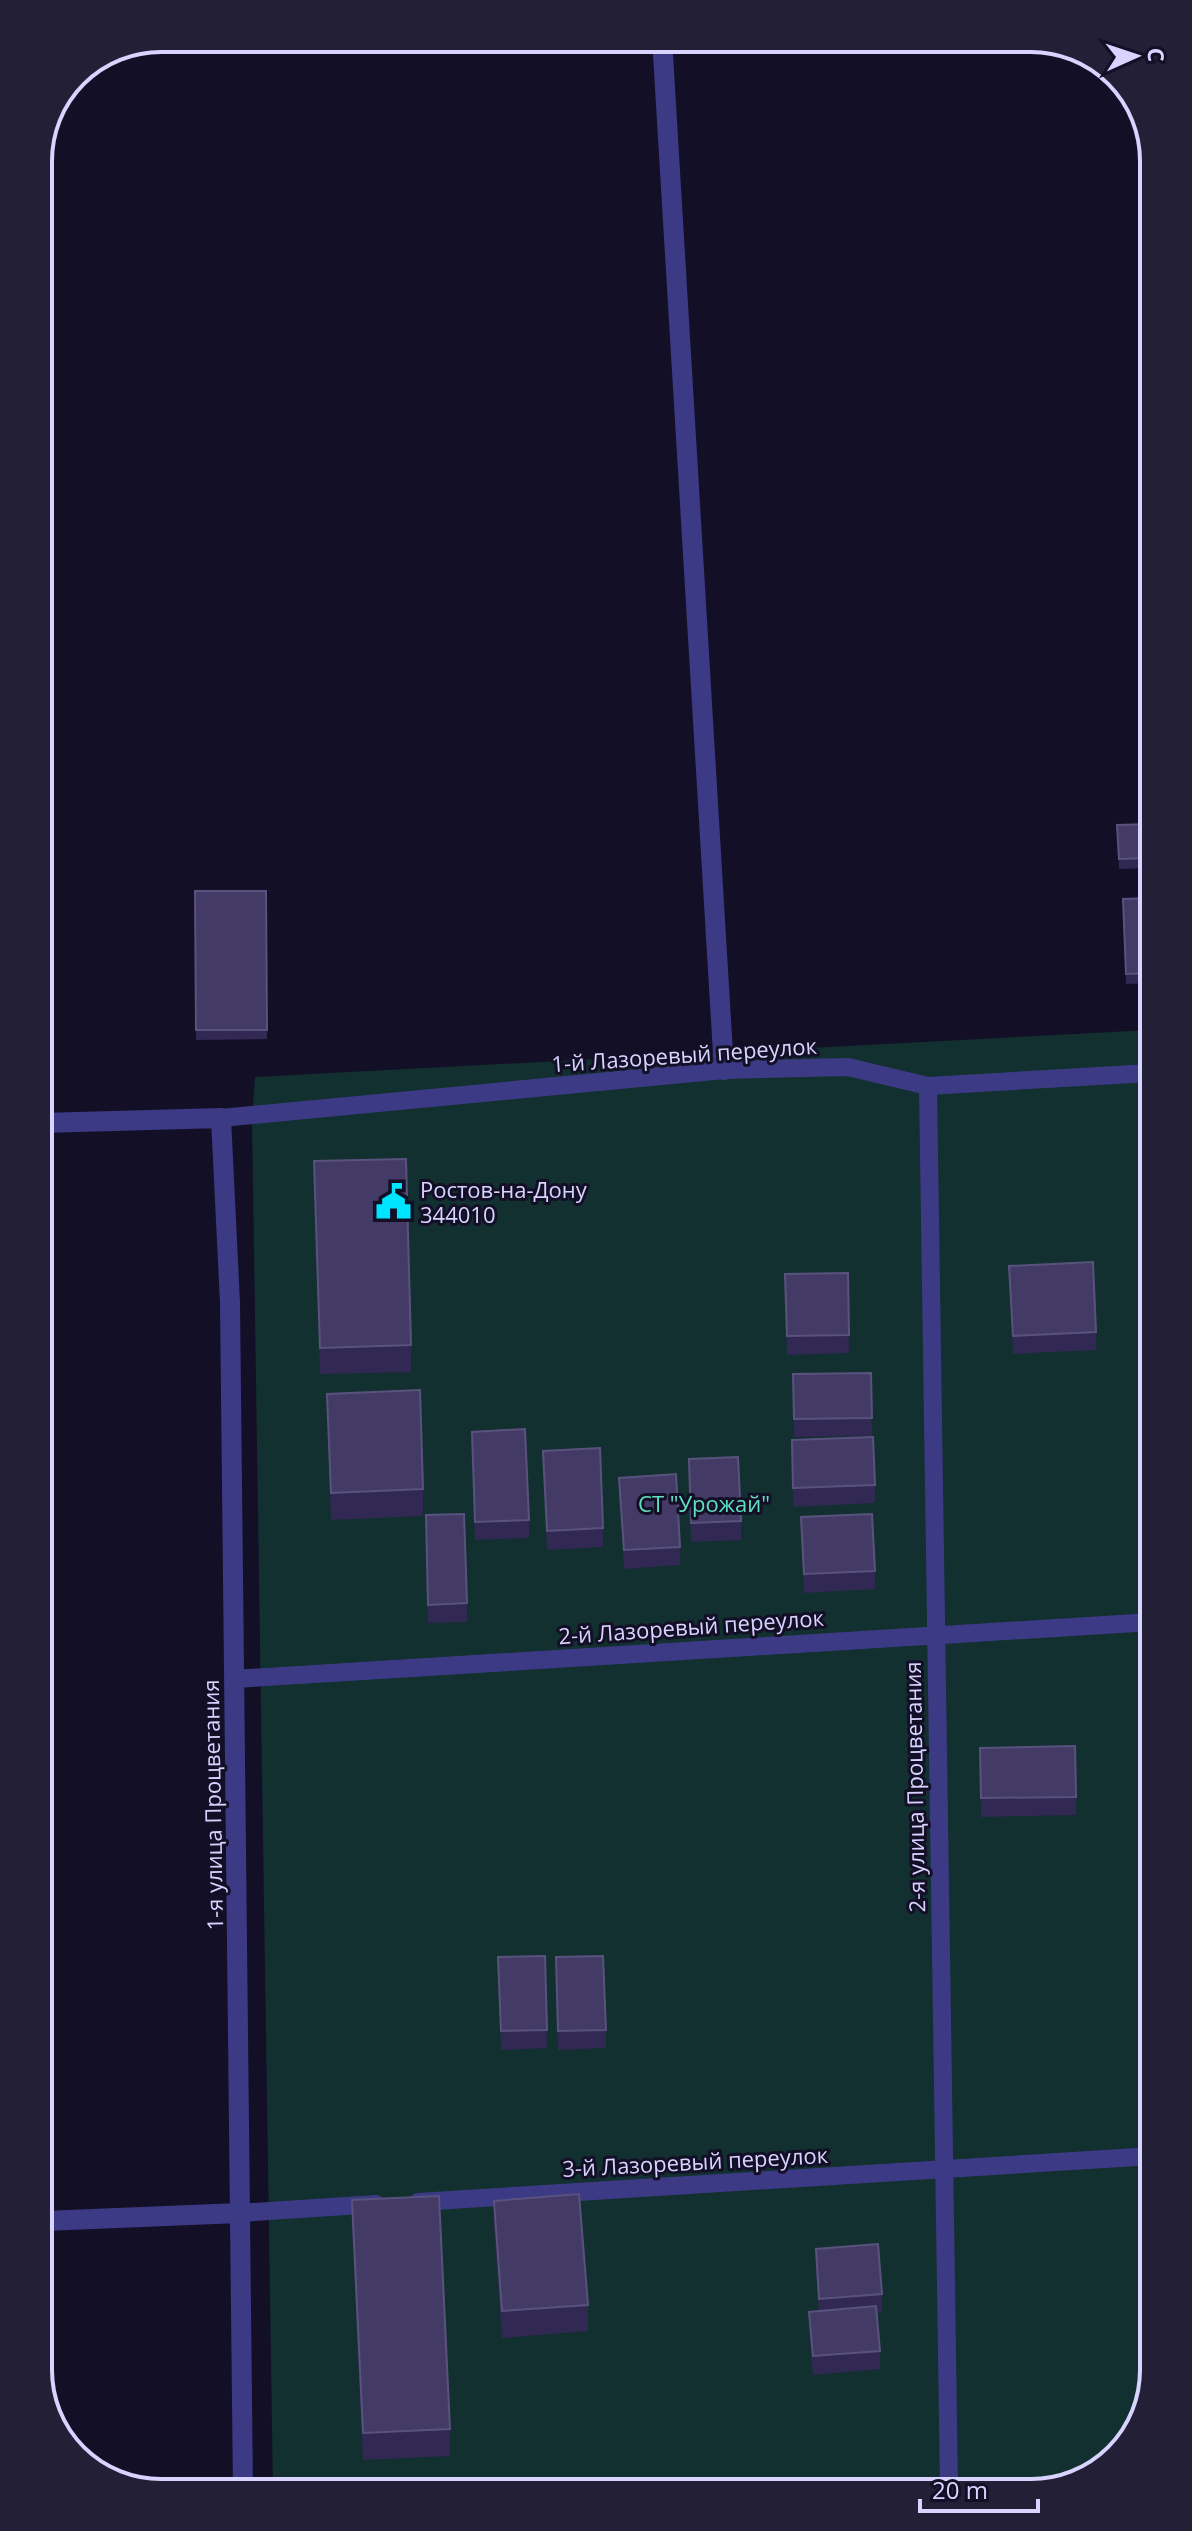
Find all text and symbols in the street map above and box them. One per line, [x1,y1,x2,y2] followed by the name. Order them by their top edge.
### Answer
[1096,16,1176,96] north arrow
[1142,47,1172,63] text: С
[550,1030,818,1078] street label: 1-й Лазоревый переулок
[420,1174,588,1229] place label: Ростов-на-Дону 344010
[375,1183,413,1221] public building icon: Ростов-на-Дону 344010
[638,1488,770,1518] park label: СТ "Урожай"
[557,1602,825,1650] street label: 2-й Лазоревый переулок
[897,1661,931,1913] street label: 2-я улица Процветания
[195,1679,229,1931] street label: 1-я улица Процветания
[561,2139,829,2183] street label: 3-й Лазоревый переулок
[920,2463,1038,2513] scale bar
[932,2473,988,2506] text: 20 m

